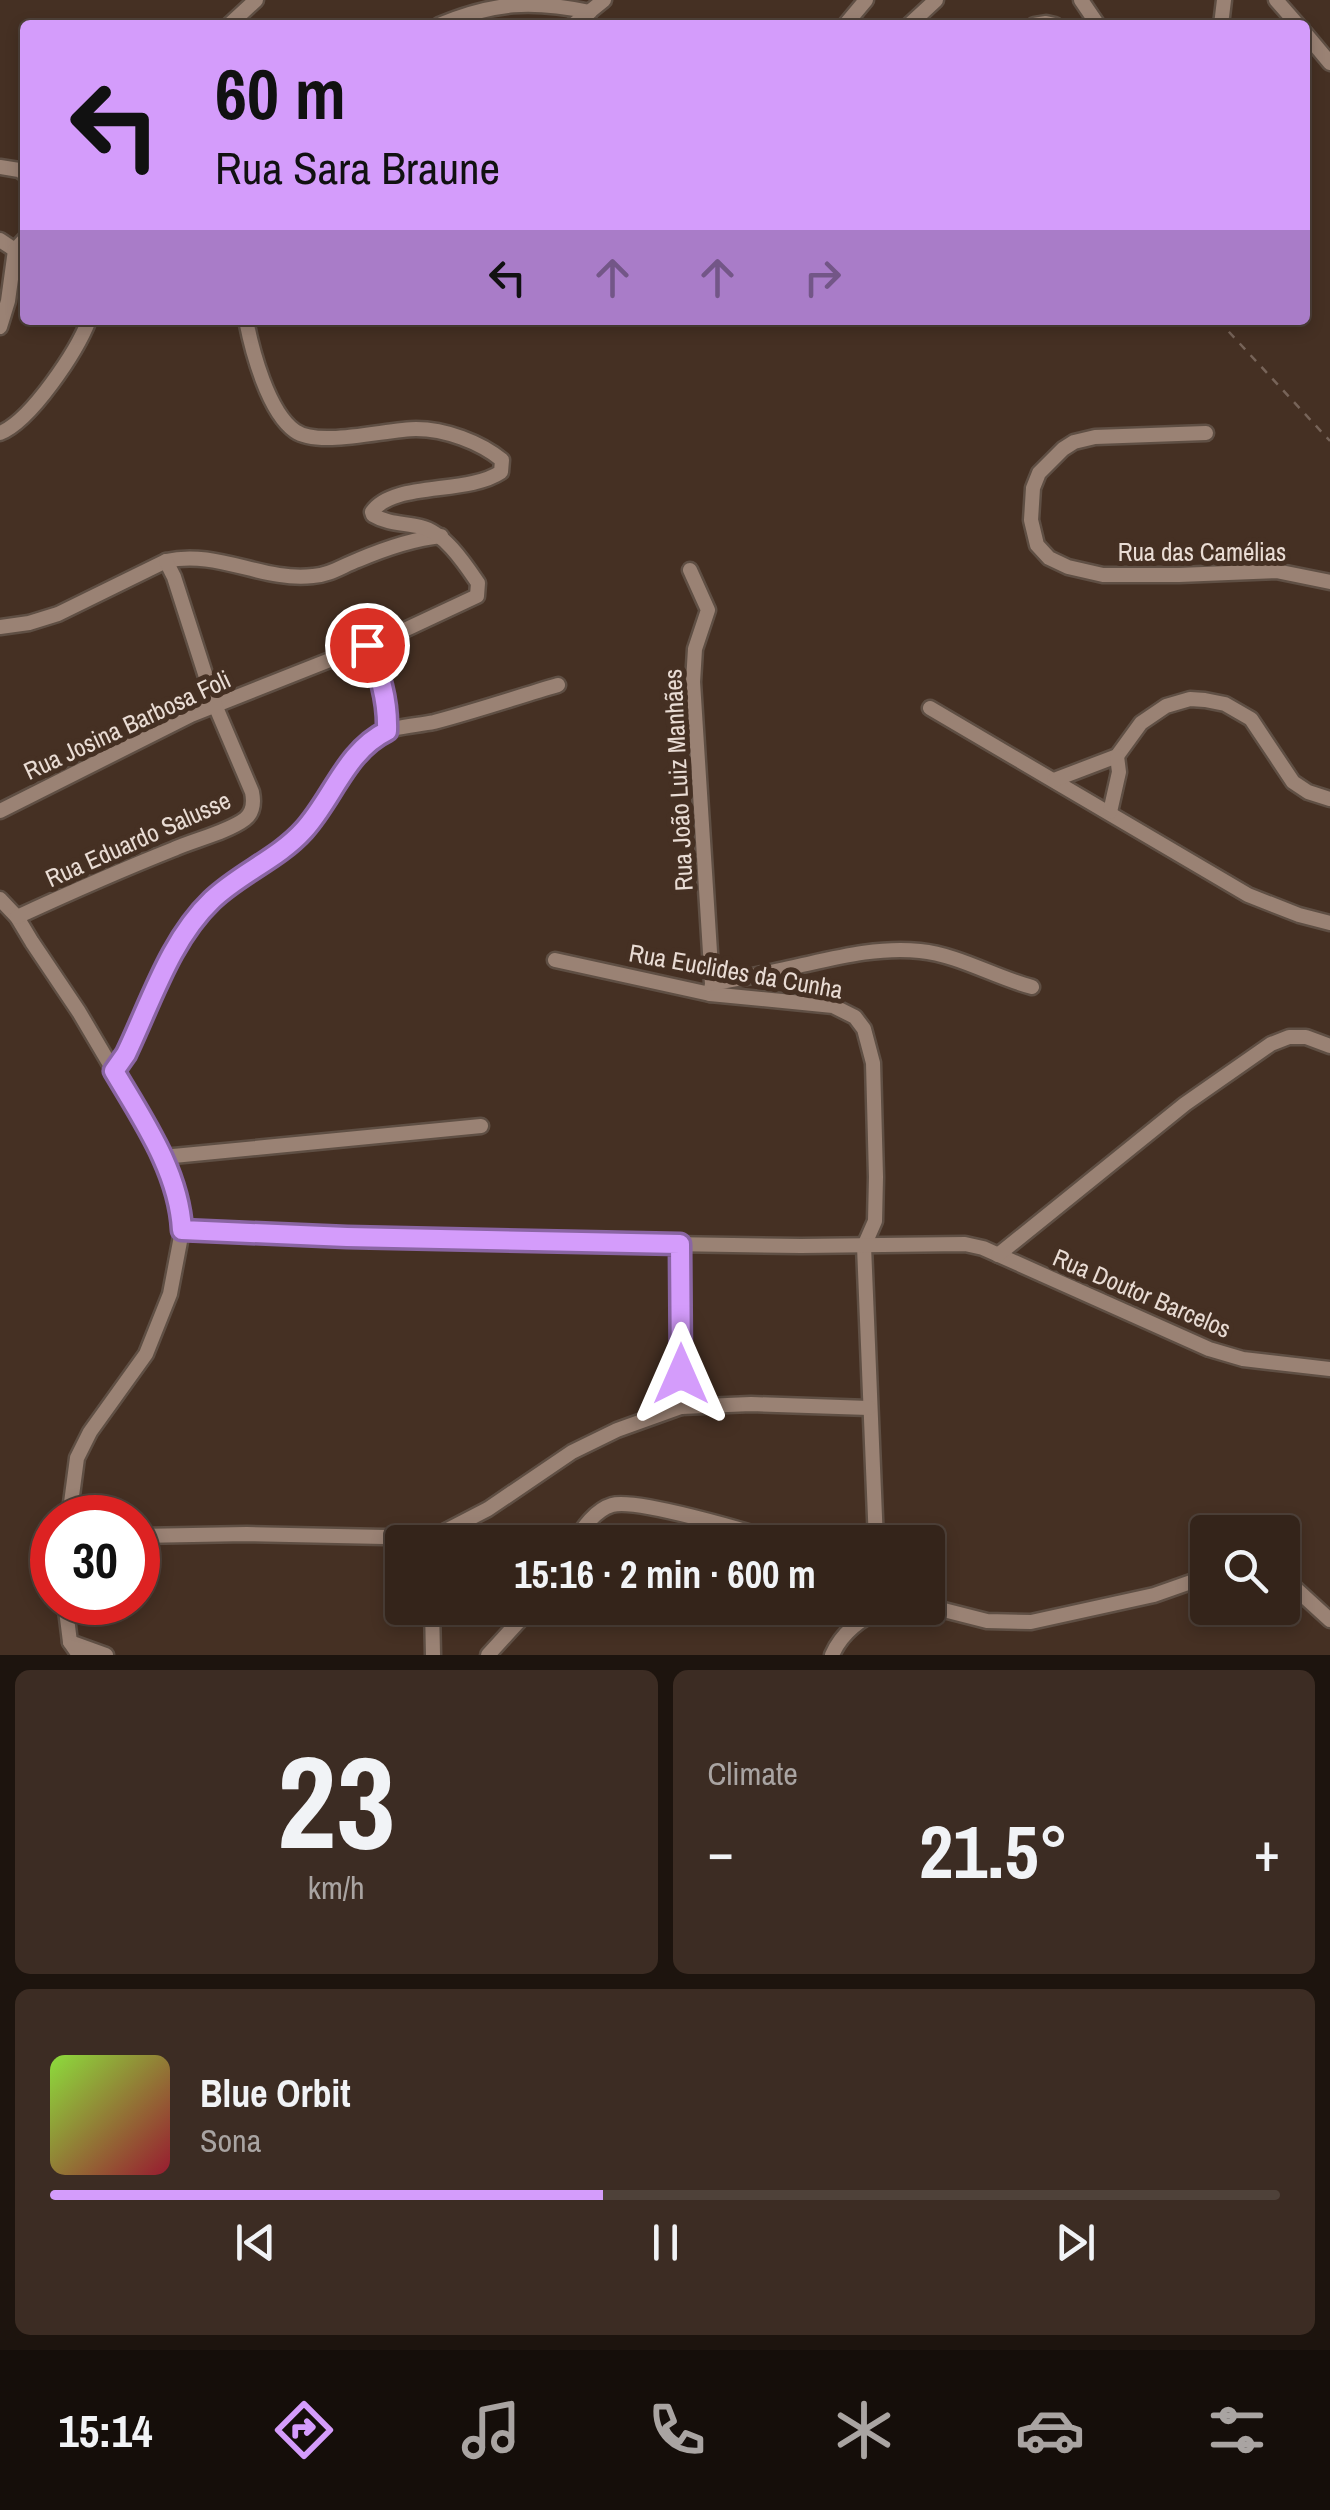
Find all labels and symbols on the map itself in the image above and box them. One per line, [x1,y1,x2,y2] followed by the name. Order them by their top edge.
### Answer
[1118,535,1286,569] street label: Rua das Camélias
[325,603,410,688] pin
[18,662,236,788] street label: Rua Josina Barbosa Foli
[655,668,701,892] street label: Rua João Luiz Manhães
[40,783,236,895] street label: Rua Eduardo Salusse
[626,935,846,1007] street label: Rua Euclides da Cunha
[1048,1240,1236,1346] street label: Rua Doutor Barcelos
[629,1322,733,1426] position arrow
[30,1495,160,1625] speed limit sign: 30

